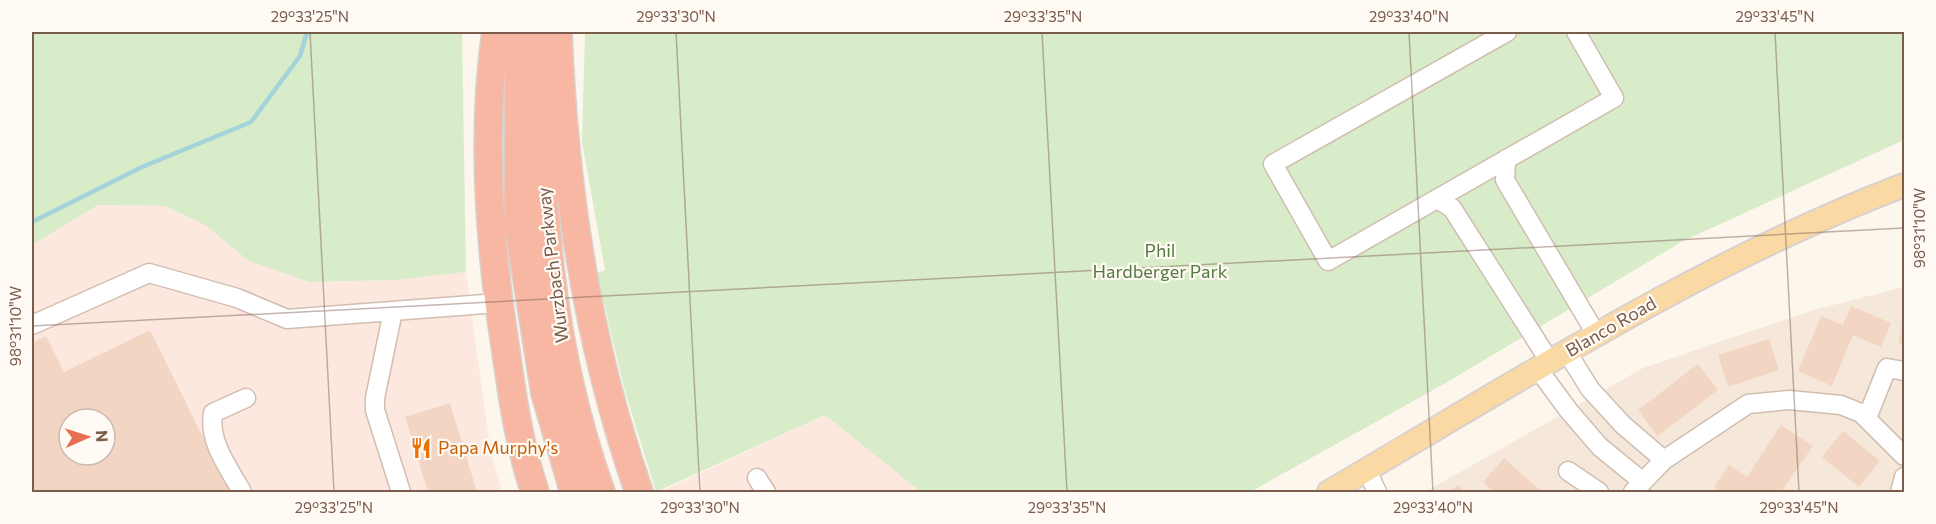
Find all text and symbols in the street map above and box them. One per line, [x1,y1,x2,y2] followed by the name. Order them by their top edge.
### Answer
[271,7,349,25] text: 29°33'25"N
[636,7,716,25] text: 29°33'30"N
[1004,7,1082,25] text: 29°33'35"N
[1369,7,1449,25] text: 29°33'40"N
[1735,7,1815,25] text: 29°33'45"N
[532,186,572,344] street label: Wurzbach Parkway
[1910,188,1928,268] text: 98°31'10"W
[1093,239,1228,282] park label: Phil Hardberger Park
[6,286,24,366] text: 98°31'10"W
[1561,291,1660,361] street label: Blanco Road
[57,407,117,467] north arrow
[93,430,112,443] text: N
[409,436,433,460] restaurant icon: Papa Murphy's
[438,436,559,458] place label: Papa Murphy's
[295,498,373,516] text: 29°33'25"N
[660,498,740,516] text: 29°33'30"N
[1028,498,1106,516] text: 29°33'35"N
[1393,498,1473,516] text: 29°33'40"N
[1759,498,1839,516] text: 29°33'45"N

